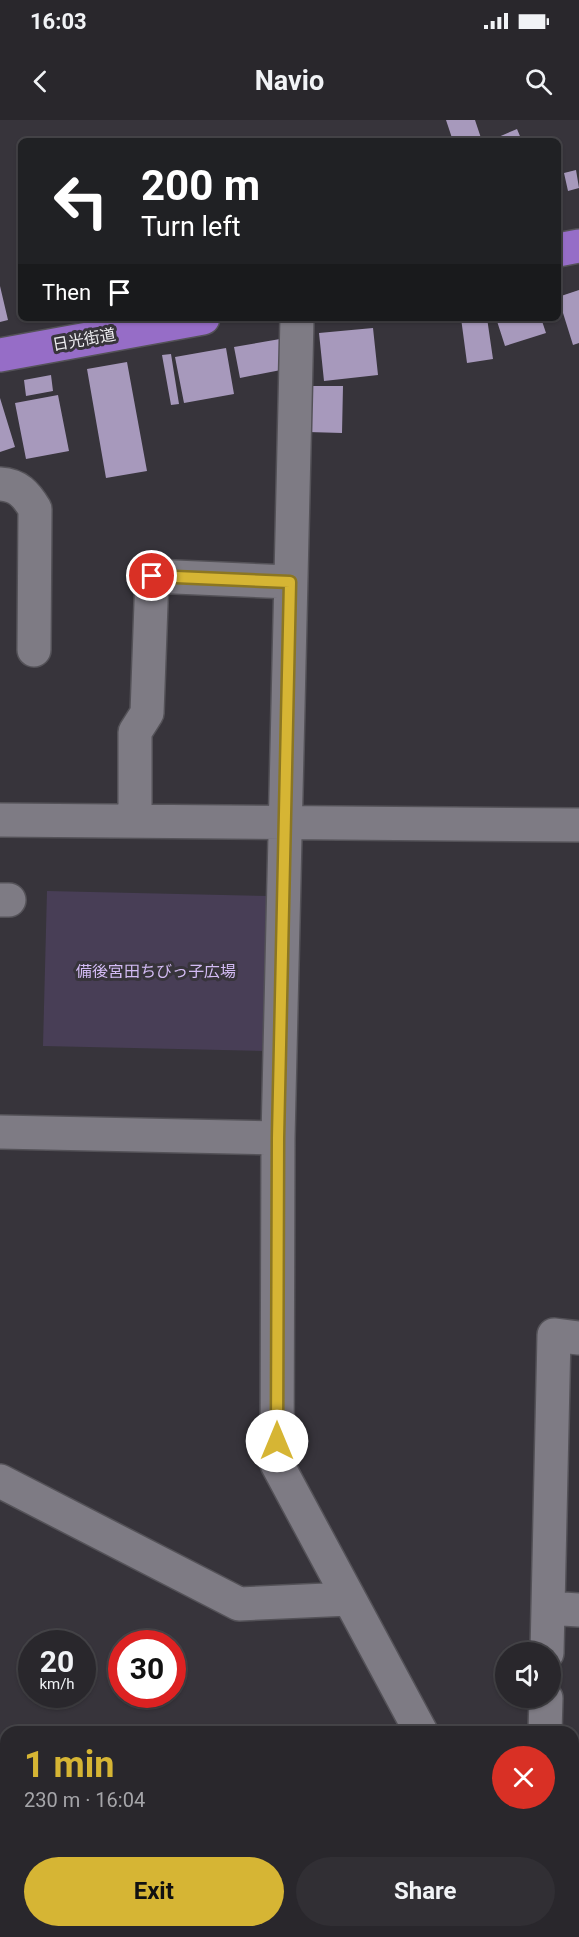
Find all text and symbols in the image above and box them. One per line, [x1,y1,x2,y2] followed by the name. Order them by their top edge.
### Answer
[30,9,87,34] text: 16:03
[24,65,57,98] icon: back
[255,65,324,97] text: Navio
[522,65,555,98] icon: search
[141,161,260,210] text: 200 m
[42,162,120,240] icon: left
[141,211,241,243] text: Turn left
[103,276,136,309] icon: arrive
[42,280,91,305] text: Then
[51,325,117,354] street label: 日光街道
[126,550,177,601] pin
[135,559,168,592] icon: arrive
[76,962,236,981] park label: 備後宮田ちびっ子広場
[245,1409,309,1473] position arrow
[108,1630,186,1708] speed limit sign: 30
[495,1642,561,1708] map controls
[495,1642,561,1708] button: sound
[40,1644,74,1679] text: 20
[39,1675,75,1693] text: km/h
[24,1744,115,1786] text: 1 min
[492,1746,555,1809] button: close
[24,1788,145,1812] text: 230 m · 16:04
[24,1857,284,1926] button: Exit
[296,1857,555,1926] button: Share

